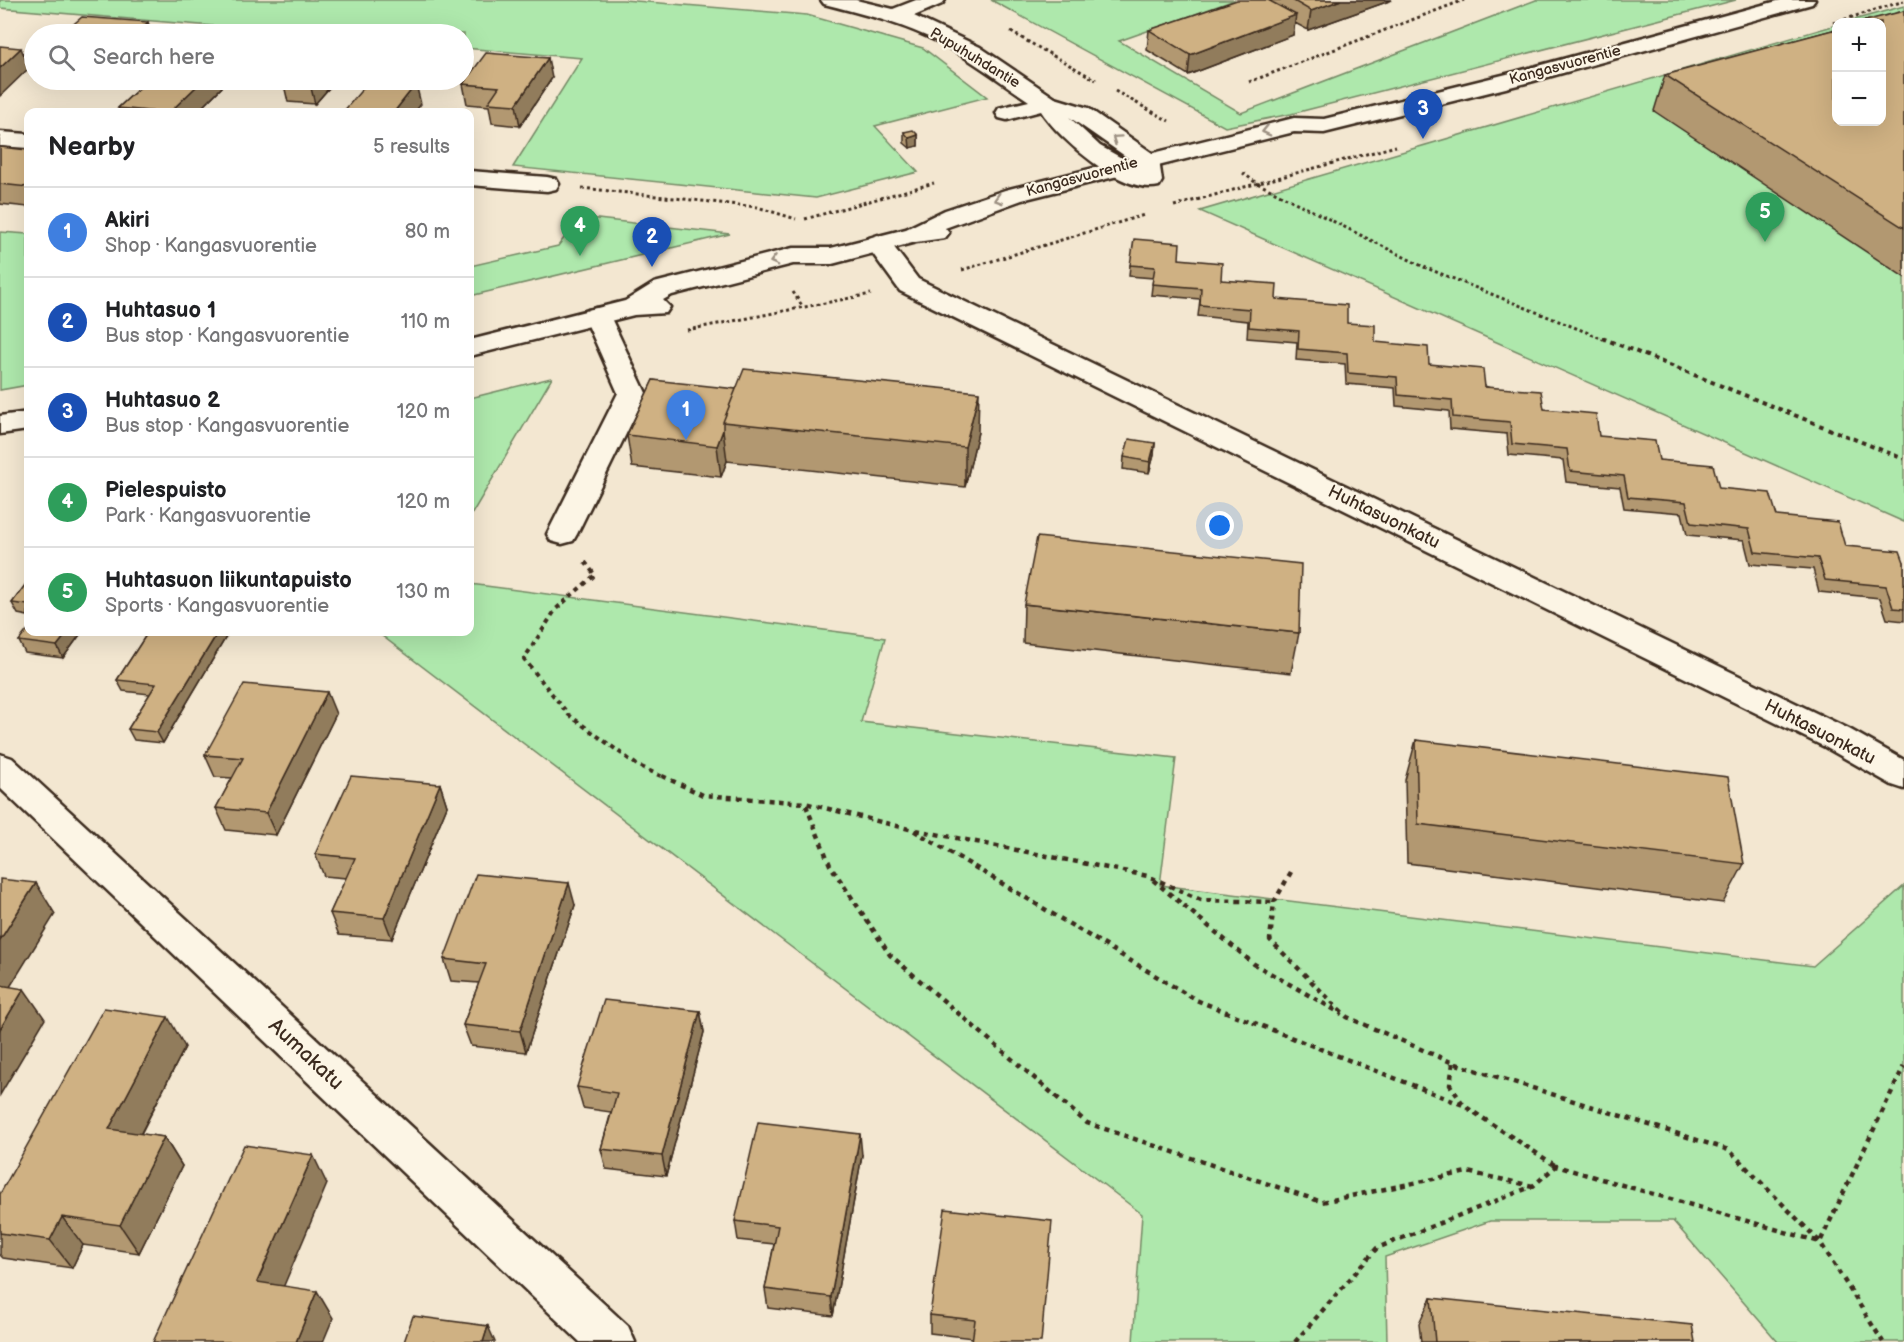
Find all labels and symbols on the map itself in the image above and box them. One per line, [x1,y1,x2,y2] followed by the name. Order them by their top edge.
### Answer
[926,24,1024,92] street label: Pupuhuhdantie
[1507,41,1623,89] street label: Kangasvuorentie
[1404,90,1442,139] pin: 3
[1261,124,1271,137] one-way arrow
[1112,135,1123,146] one-way arrow
[1024,153,1140,201] street label: Kangasvuorentie
[994,192,1004,205] one-way arrow
[1746,192,1784,242] pin: 5
[560,206,600,256] pin: 4
[632,218,672,267] pin: 2
[769,254,780,266] one-way arrow
[666,390,706,440] pin: 1
[1325,481,1443,553] street label: Huhtasuonkatu
[1205,511,1234,540] your location
[1761,695,1879,769] street label: Huhtasuonkatu
[263,1013,349,1095] street label: Aumakatu

